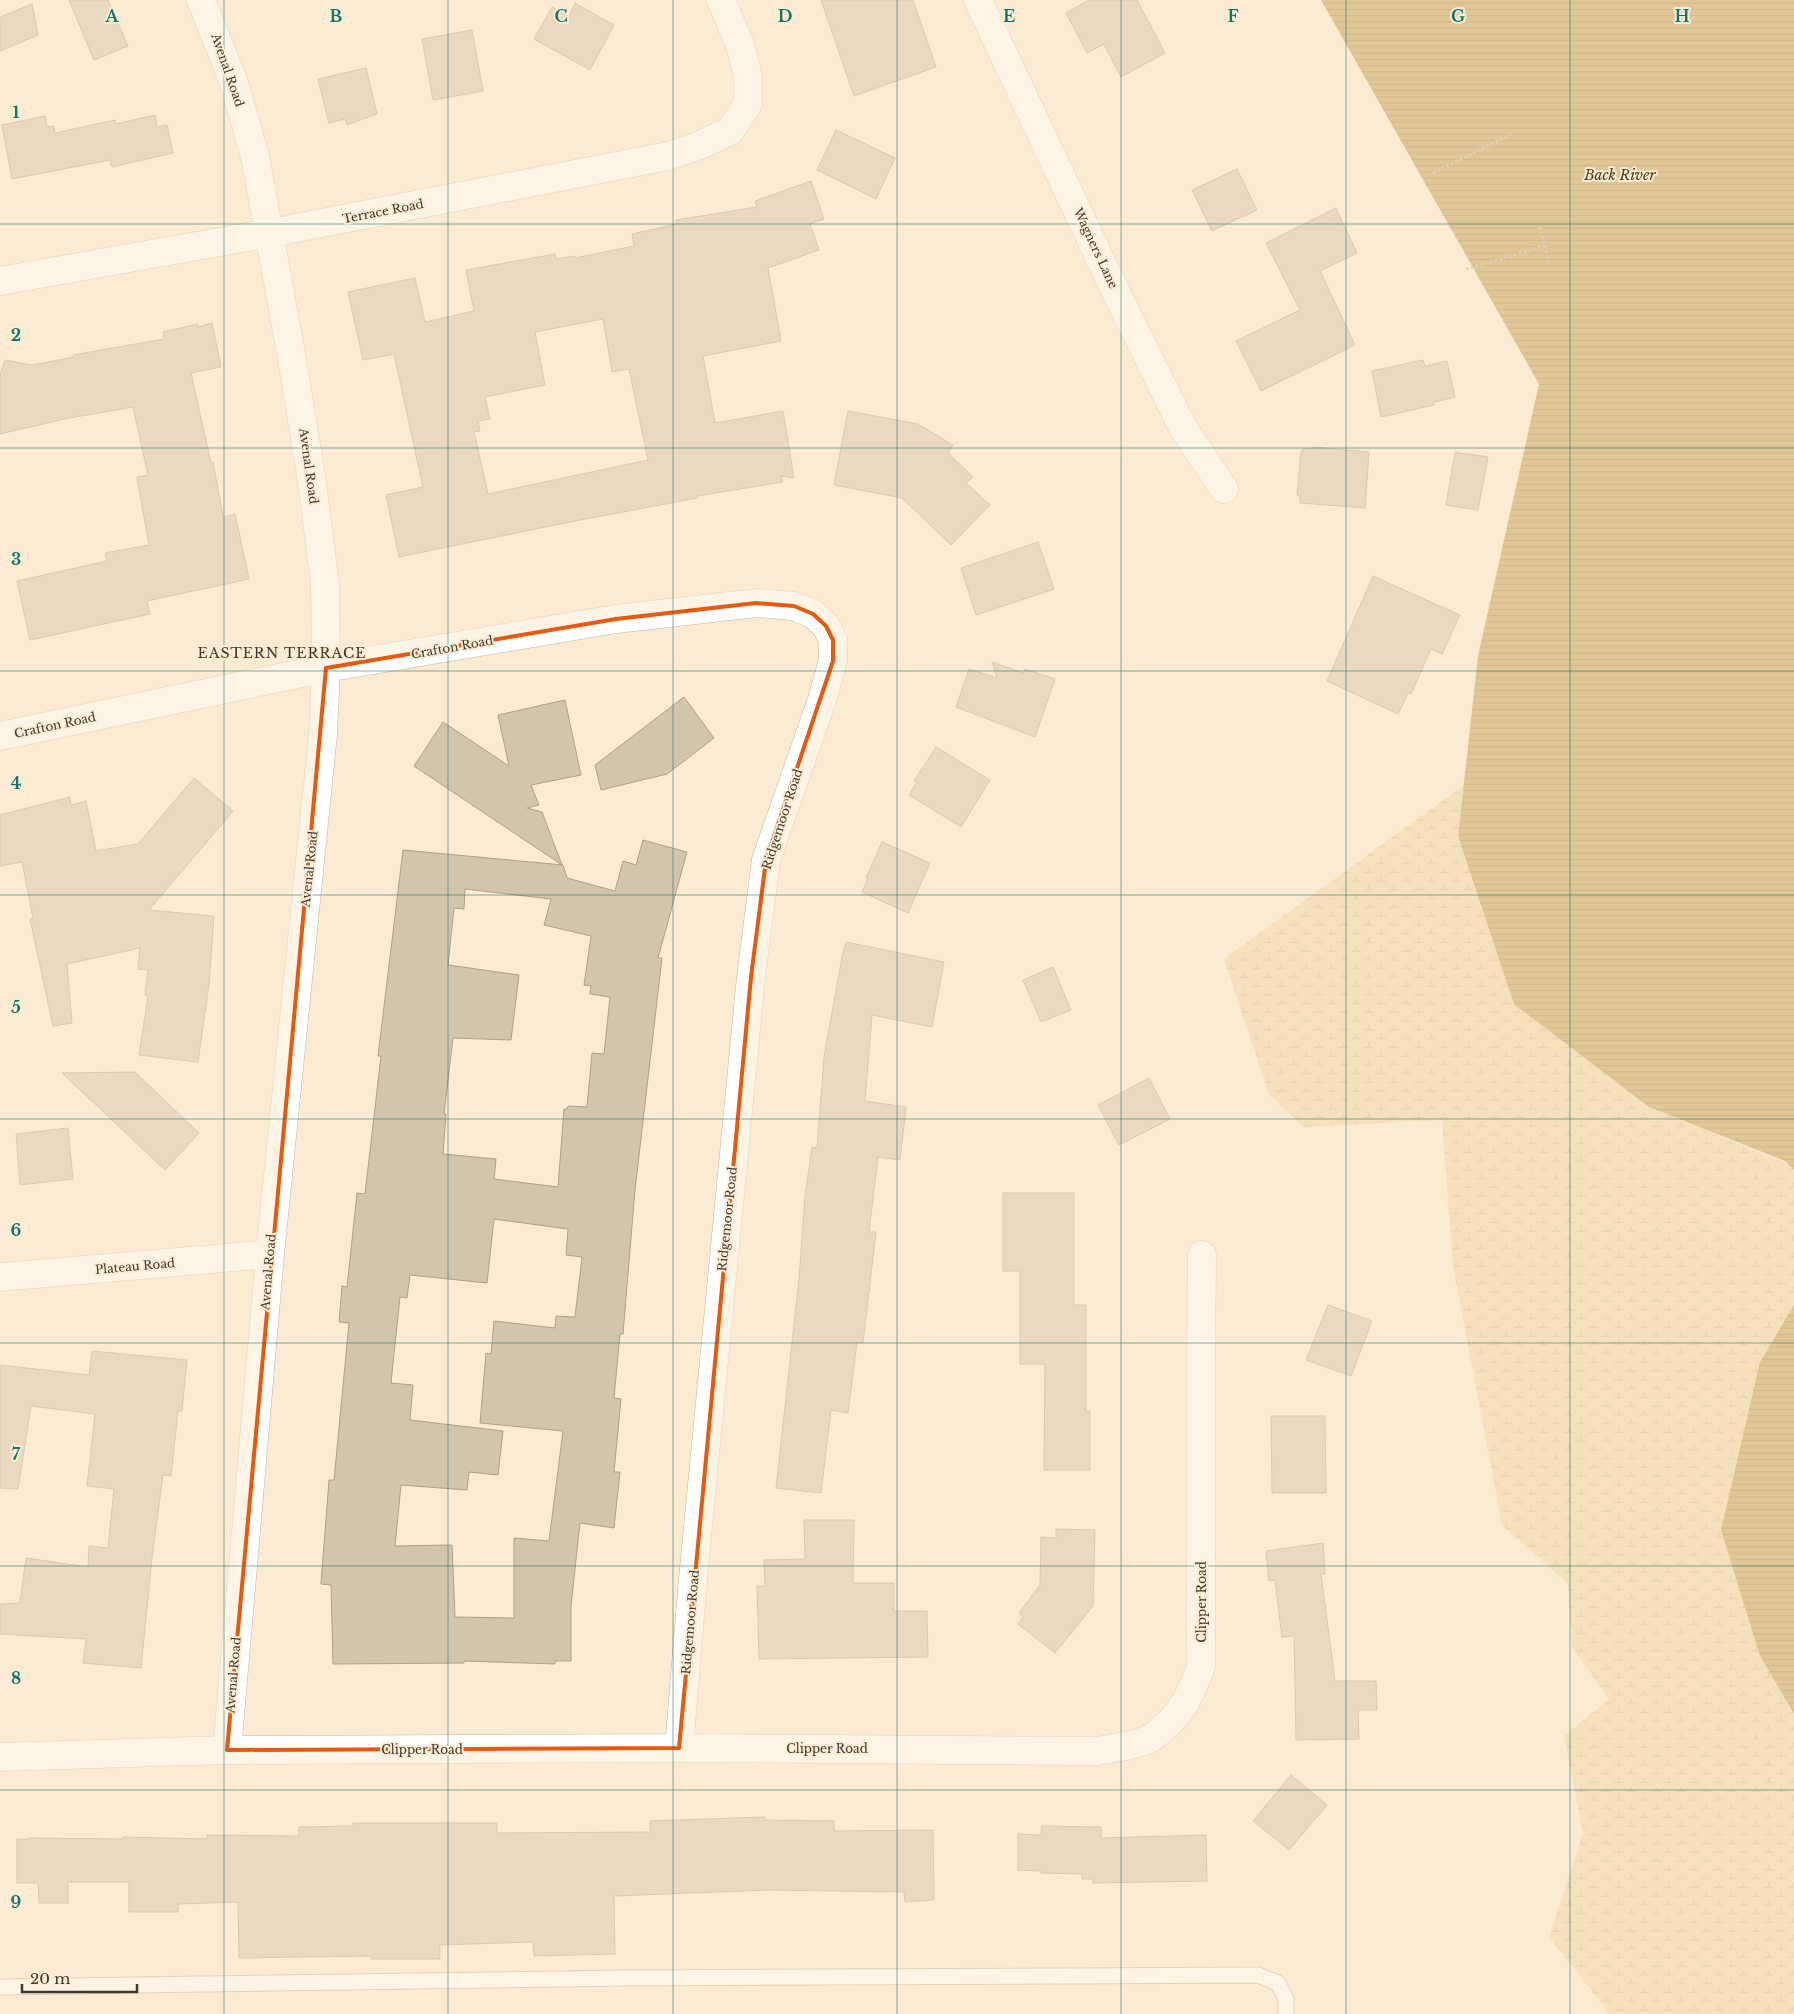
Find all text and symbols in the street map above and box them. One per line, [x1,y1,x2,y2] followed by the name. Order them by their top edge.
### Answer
[105,6,120,26] text: A
[330,6,343,26] text: B
[554,6,568,26] text: C
[778,6,792,26] text: D
[1003,6,1015,26] text: E
[1227,6,1239,26] text: F
[1451,6,1465,26] text: G
[1674,6,1690,26] text: H
[208,30,248,109] street label: Avenal Road
[13,102,20,122] text: 1
[1583,166,1656,184] water label: Back River
[341,196,425,226] street label: Terrace Road
[1070,204,1121,291] street label: Wagners Lane
[11,325,21,345] text: 2
[296,426,322,505] street label: Avenal Road
[11,549,21,569] text: 3
[410,632,494,662] street label: Crafton Road
[198,644,366,662] district label: EASTERN TERRACE
[13,709,97,741] street label: Crafton Road
[759,767,805,871] street label: Ridgemoor Road
[11,773,21,793] text: 4
[297,830,320,909] street label: Avenal Road
[11,997,21,1017] text: 5
[714,1166,740,1272] street label: Ridgemoor Road
[11,1220,22,1240] text: 6
[257,1233,279,1312] street label: Avenal Road
[94,1255,176,1277] street label: Plateau Road
[12,1444,21,1464] text: 7
[1194,1561,1209,1643] street label: Clipper Road
[678,1569,702,1675] street label: Ridgemoor Road
[222,1636,244,1715] street label: Avenal Road
[11,1668,21,1688] text: 8
[786,1741,868,1756] street label: Clipper Road
[381,1742,463,1757] street label: Clipper Road
[11,1892,22,1912] text: 9
[22,1962,138,1994] scale bar
[30,1969,70,1988] text: 20 m

